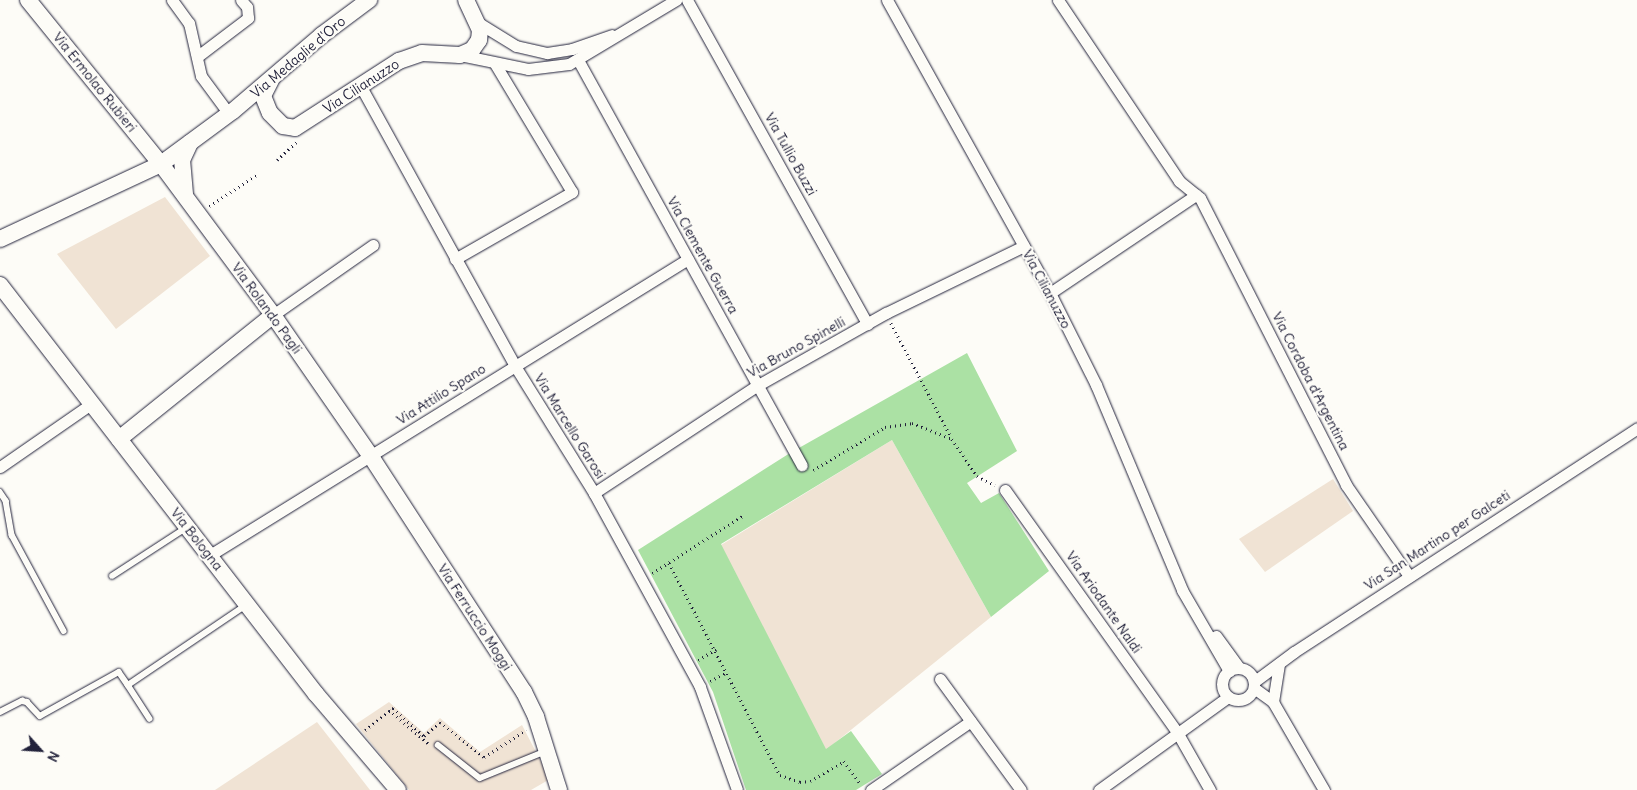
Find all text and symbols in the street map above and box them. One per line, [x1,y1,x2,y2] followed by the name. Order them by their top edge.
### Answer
[247,13,349,101] street label: Via Medaglie d'Oro
[50,29,140,135] street label: Via Ermolao Rubieri
[320,55,402,117] street label: Via Cilianuzzo
[761,110,821,198] street label: Via Tullio Buzzi
[664,193,742,317] street label: Via Clemente Guerra
[1019,247,1075,331] street label: Via Cilianuzzo
[228,259,306,357] street label: Via Rolando Pagli
[1269,309,1353,453] street label: Via Cordoba d'Argentina
[744,313,848,381] street label: Via Bruno Spinelli
[393,360,489,428] street label: Via Attilio Spano
[531,370,609,482] street label: Via Marcello Garosi
[1361,486,1513,594] street label: Via San Martino per Galceti
[167,504,227,574] street label: Via Bologna
[1063,548,1145,656] street label: Via Ariodante Naldi
[434,561,516,673] street label: Via Ferruccio Moggi
[15,725,65,775] north arrow
[43,748,64,765] text: N

